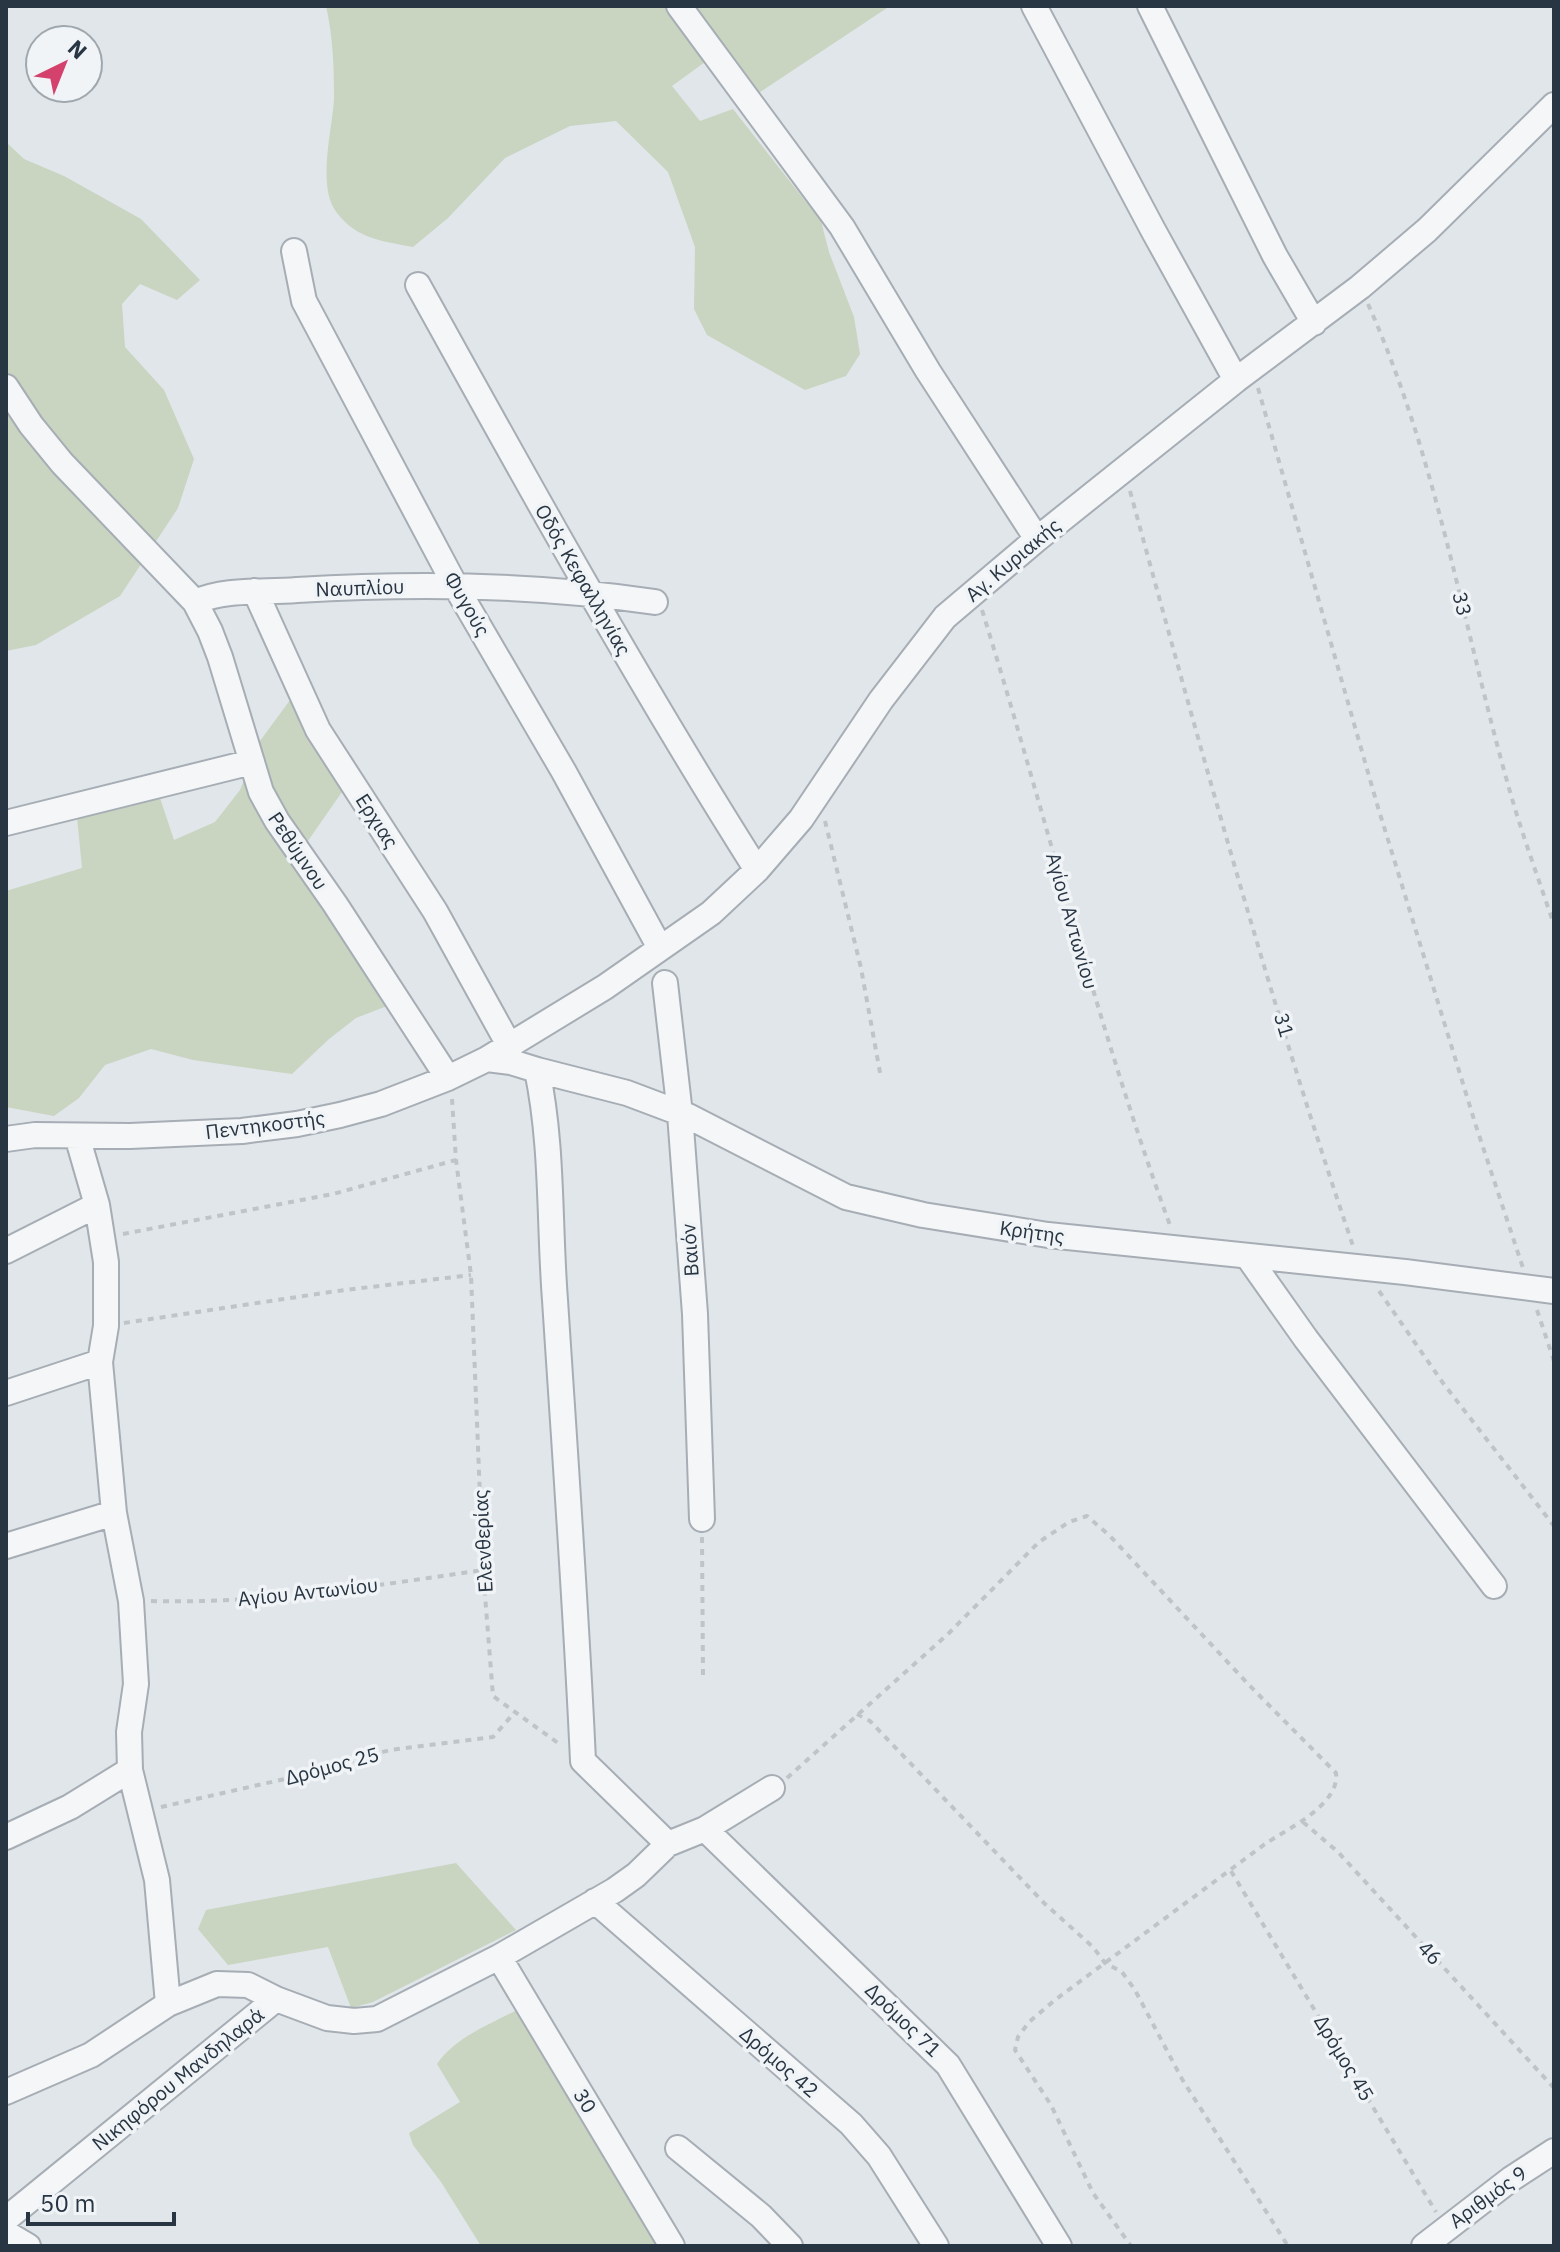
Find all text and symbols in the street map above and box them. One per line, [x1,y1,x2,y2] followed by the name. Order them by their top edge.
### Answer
[24,24,104,104] north arrow
[62,33,94,65] text: N
[529,499,638,660] street label: Οδός Κεφαλληνίας
[959,512,1066,608] street label: Αγ. Κυριακής
[438,566,497,641] street label: Φυγούς
[315,572,405,603] street label: Ναυπλίου
[1446,589,1478,619] street label: 33
[350,788,405,853] street label: Ερχιας
[262,806,334,895] street label: Ρεθύμνου
[1040,849,1105,992] street label: Αγίου Αντωνίου
[1268,1009,1301,1040] street label: 31
[204,1104,326,1145] street label: Πεντηκοστής
[998,1214,1066,1249] street label: Κρήτης
[674,1223,705,1278] street label: Βαιόν
[466,1489,499,1593] street label: Ελενθερίας
[236,1571,380,1612] street label: Αγίου Αντωνίου
[282,1740,382,1791] street label: Δρόμος 25
[1412,1935,1448,1971] street label: 46
[859,1977,947,2063] street label: Δρόμος 71
[86,2001,270,2157] street label: Νικηφόρου Μανδηλαρά
[1308,2010,1381,2106] street label: Δρόμος 45
[734,2020,824,2103] street label: Δρόμος 42
[568,2084,603,2118] street label: 30
[1443,2159,1532,2234] street label: Αριθμός 9
[28,2176,174,2226] scale bar
[40,2187,95,2219] text: 50 m

